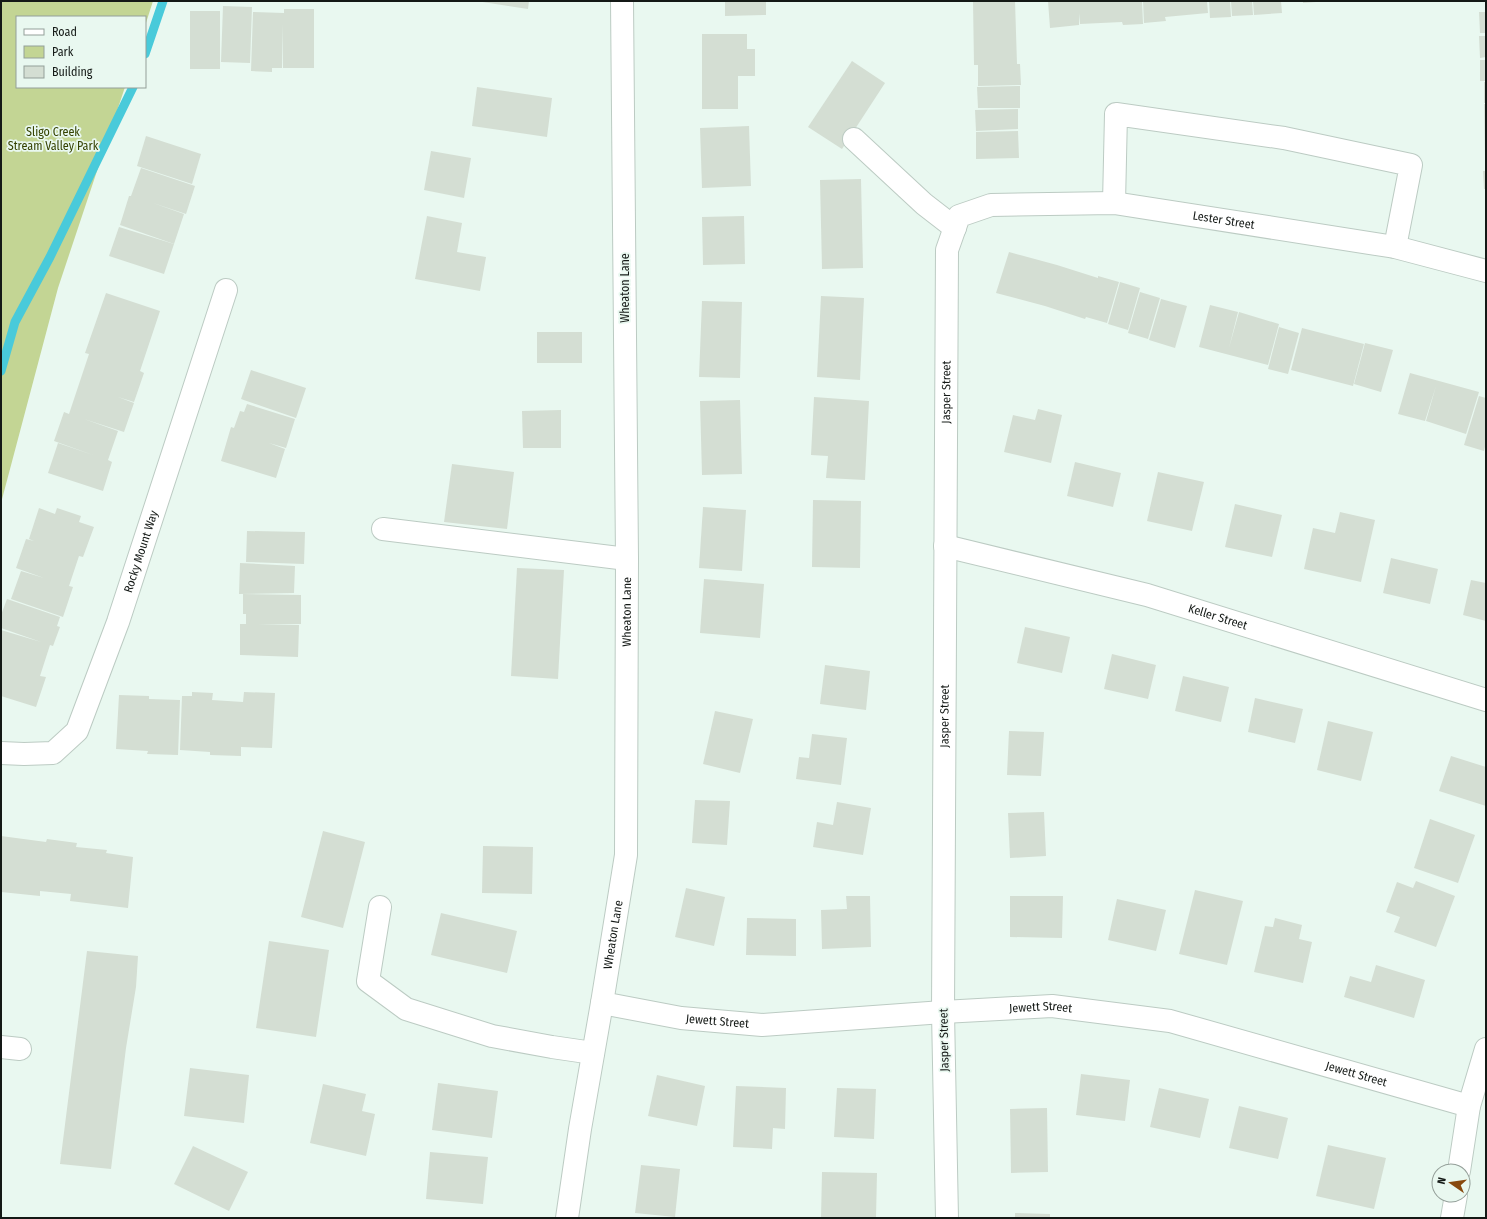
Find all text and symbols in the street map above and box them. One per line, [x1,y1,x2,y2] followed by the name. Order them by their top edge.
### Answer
[16,16,146,88] legend
[52,25,77,39] text: Road
[52,45,74,59] text: Park
[52,65,93,79] text: Building
[8,125,99,153] park label: Sligo Creek Stream Valley Park
[1192,208,1256,232] street label: Lester Street
[618,253,632,323] street label: Wheaton Lane
[939,360,953,424] street label: Jasper Street
[121,508,161,595] street label: Rocky Mount Way
[620,577,634,647] street label: Wheaton Lane
[1187,601,1249,633] street label: Keller Street
[937,684,952,748] street label: Jasper Street
[601,899,626,970] street label: Wheaton Lane
[1009,999,1073,1016] street label: Jewett Street
[936,1008,952,1072] street label: Jasper Street
[685,1011,750,1031] street label: Jewett Street
[1324,1059,1389,1089] street label: Jewett Street
[1431,1163,1471,1203] north arrow
[1435,1176,1449,1186] text: N

